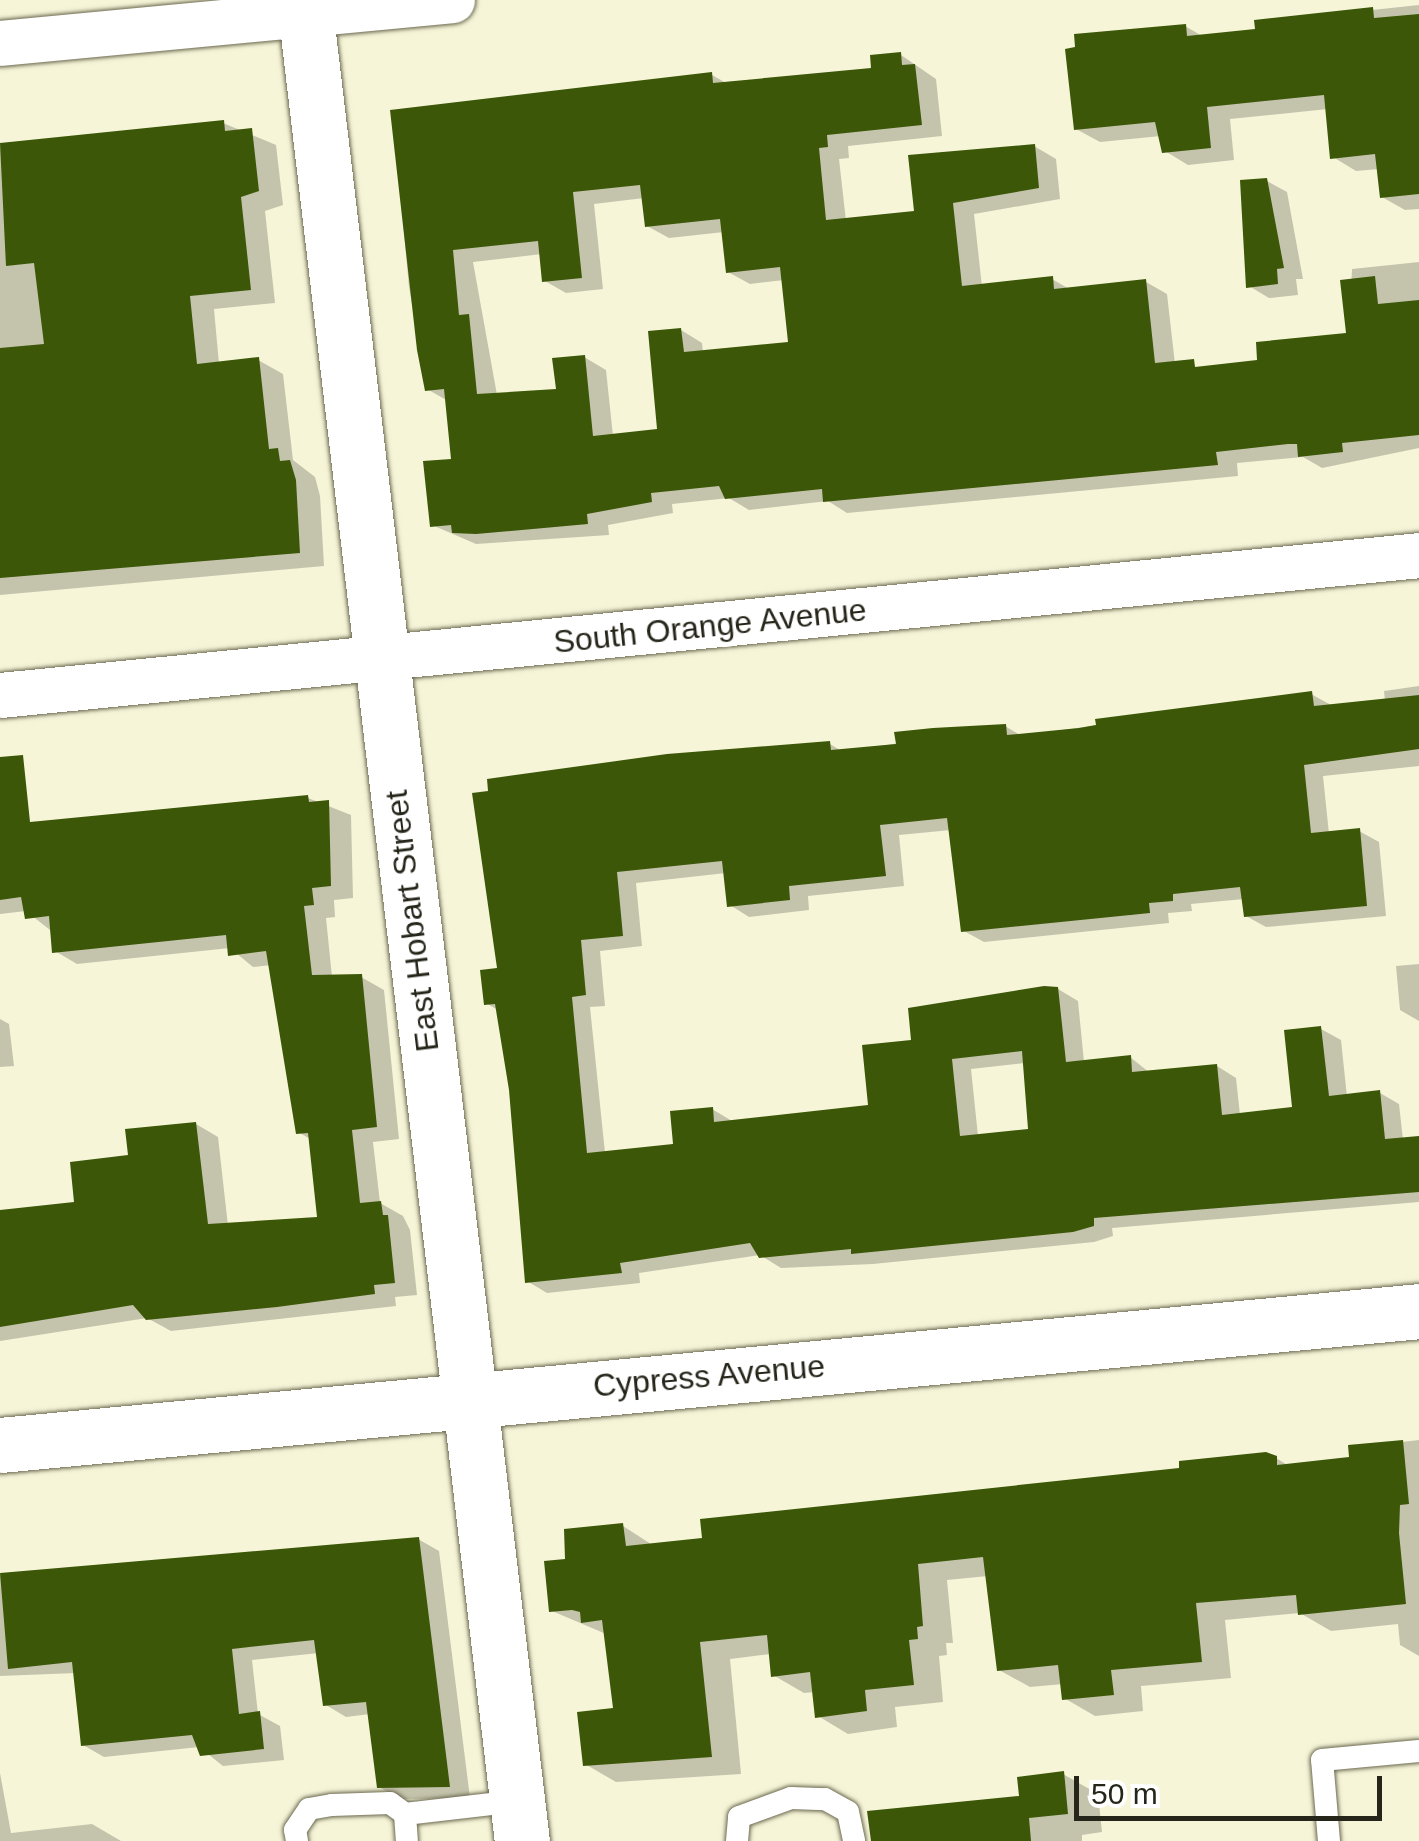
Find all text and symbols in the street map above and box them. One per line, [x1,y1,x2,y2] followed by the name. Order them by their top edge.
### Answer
[551,590,869,662] street label: South Orange Avenue
[377,788,447,1054] street label: East Hobart Street
[591,1347,827,1405] street label: Cypress Avenue
[1079,1756,1386,1818] scale bar
[1091,1777,1158,1810] text: 50 m

